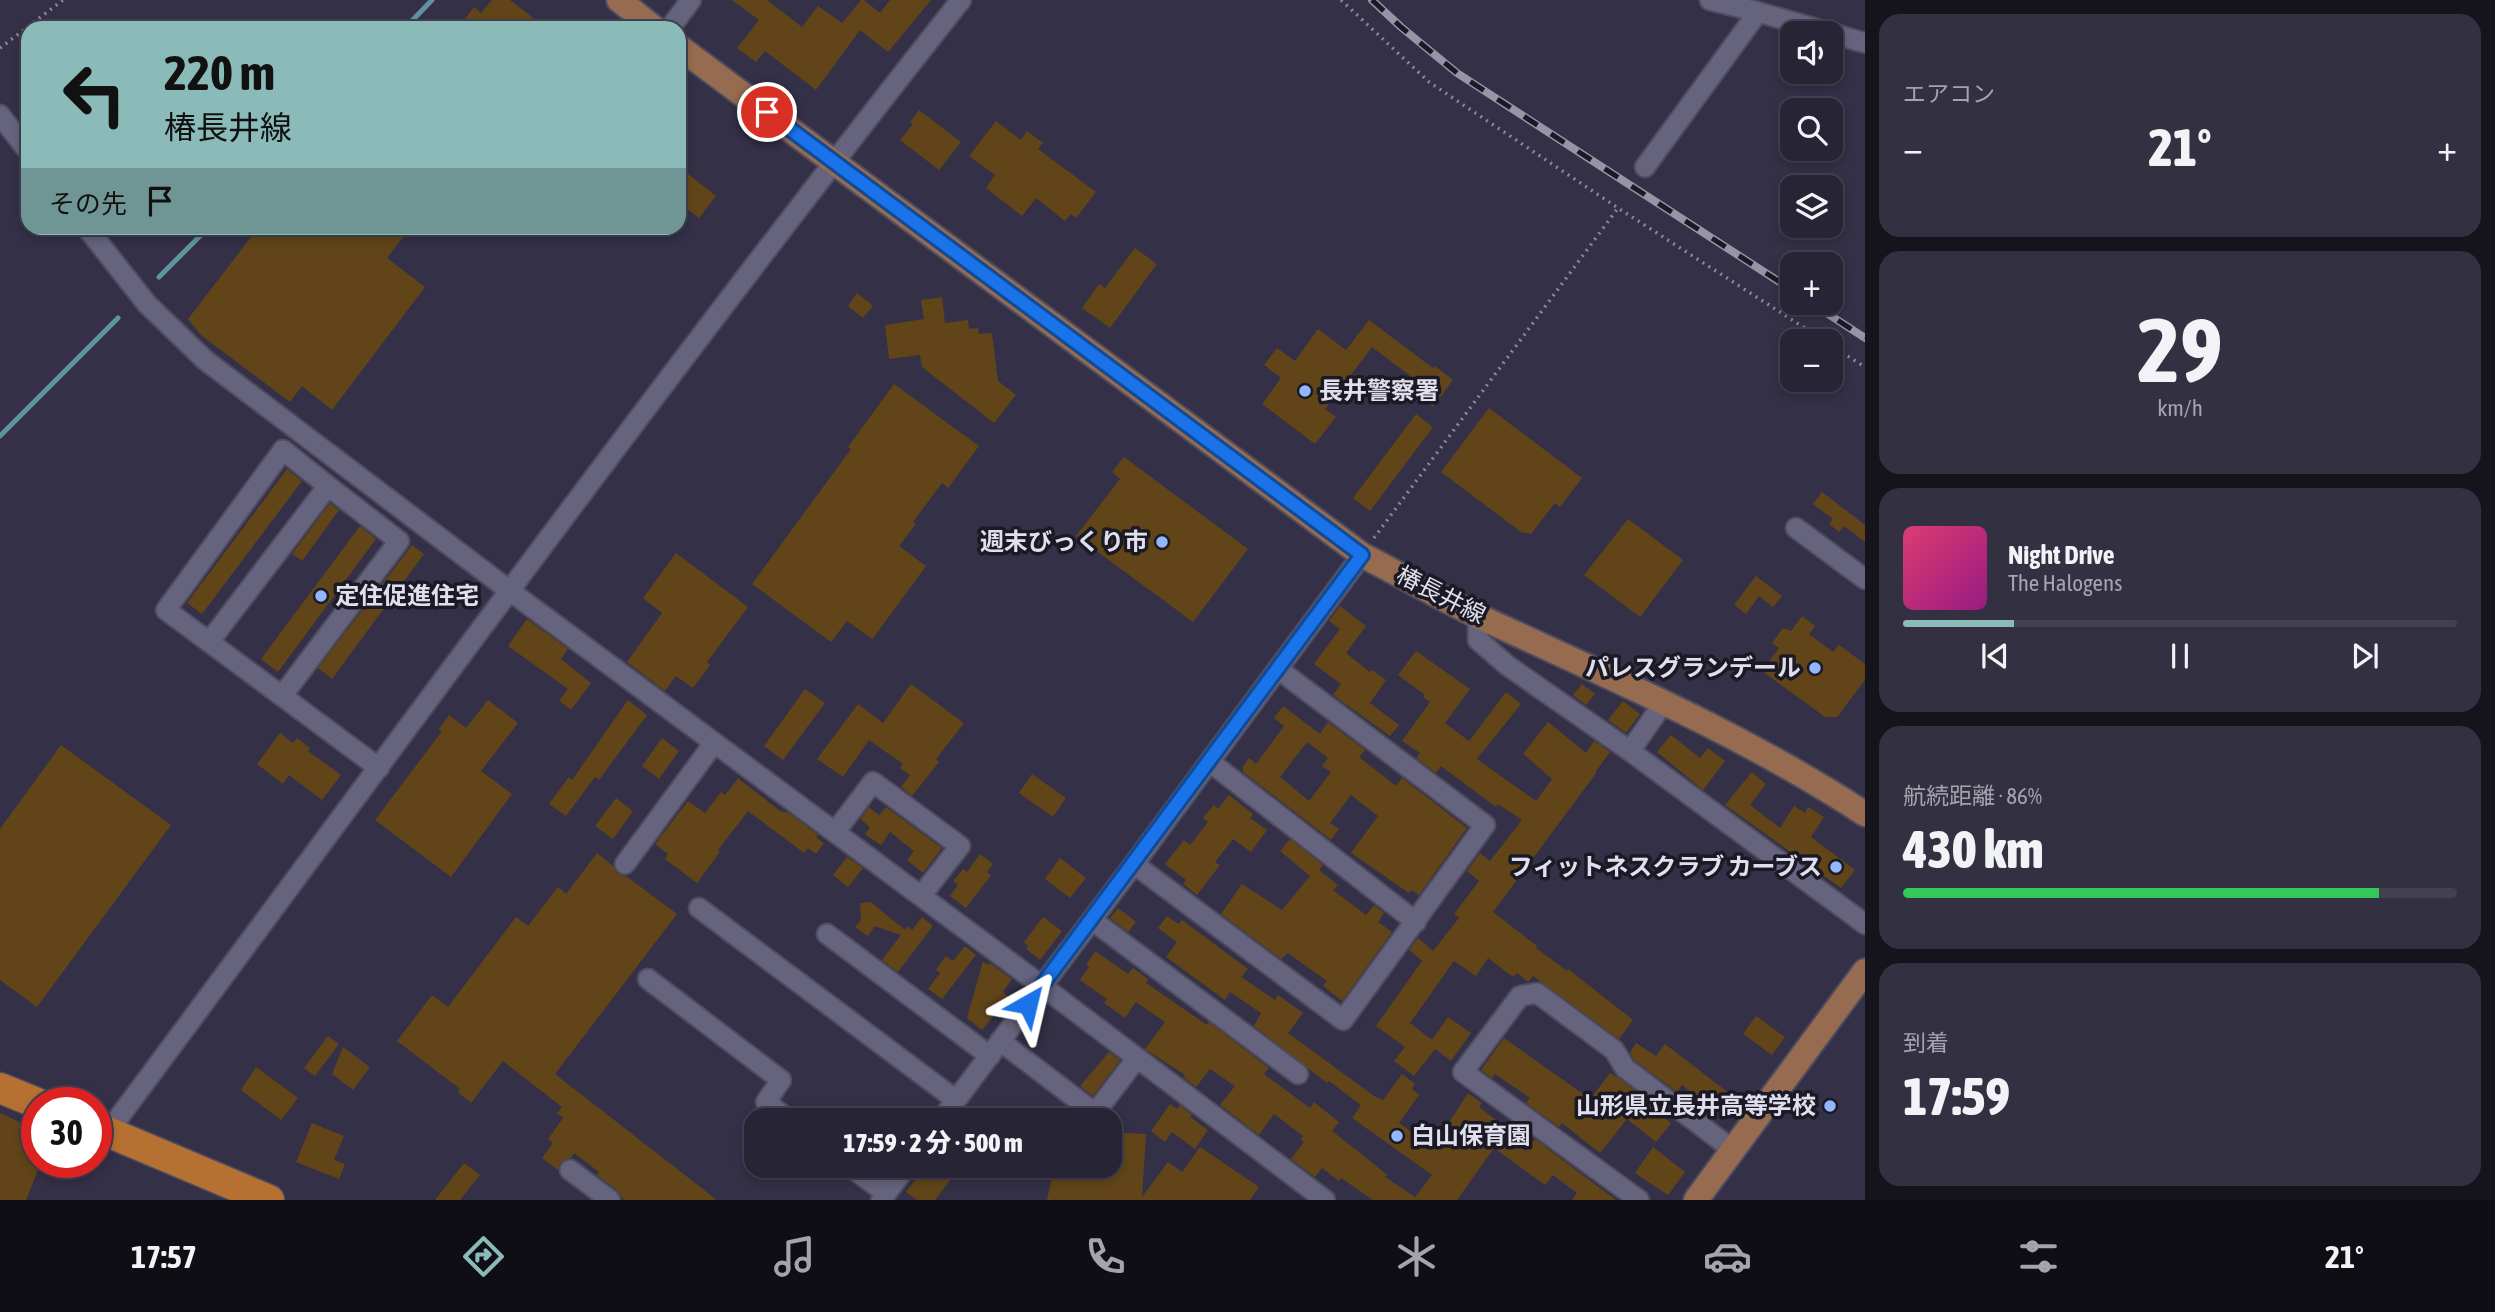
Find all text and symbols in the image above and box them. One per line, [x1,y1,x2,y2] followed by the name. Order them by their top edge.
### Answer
[1780,21,1843,392] map controls
[1780,21,1843,84] button: sound
[164,44,275,100] text: 220 m
[49,49,140,140] icon: left
[1903,81,1995,107] text: エアコン
[737,82,797,142] pin
[748,93,786,131] icon: arrive
[1780,98,1843,161] button: search
[164,109,292,146] text: 椿長井線
[2148,117,2212,177] text: 21°
[1903,126,1923,169] text: −
[2437,126,2457,169] text: +
[1780,175,1843,238] button: layers
[141,182,179,220] icon: arrive
[49,189,127,219] text: その先
[1780,252,1843,315] button: +
[2137,297,2223,401] text: 29
[1780,329,1843,392] button: −
[1319,377,1439,404] place label: 長井警察署
[1297,383,1313,399] marker: 長井警察署
[2157,395,2203,421] text: km/h
[980,528,1148,555] place label: 週末びっくり市
[1154,534,1170,550] marker: 週末びっくり市
[2008,540,2115,570] text: Night Drive
[1392,561,1490,628] street label: 椿長井線
[2008,570,2122,596] text: The Halogens
[335,582,479,609] place label: 定住促進住宅
[313,588,329,604] marker: 定住促進住宅
[1976,637,2014,675] icon: previous
[2161,637,2199,675] icon: pause
[2346,637,2384,675] icon: next
[1585,654,1801,681] place label: パレスグランデール
[1807,660,1823,676] marker: パレスグランデール
[1903,783,2042,809] text: 航続距離 · 86%
[1903,819,2044,879] text: 430 km
[1509,853,1822,880] place label: フィットネスクラブ カーブス
[1828,859,1844,875] marker: フィットネスクラブ カーブス
[991,967,1065,1041] position arrow
[1903,1030,1949,1056] text: 到着
[1903,1066,2010,1126] text: 17:59
[21,1087,112,1178] speed limit sign: 30
[1576,1092,1816,1119] place label: 山形県立長井高等学校
[1822,1098,1838,1114] marker: 山形県立長井高等学校
[1411,1122,1531,1149] place label: 白山保育園
[843,1128,1023,1158] text: 17:59 · 2 分 · 500 m
[1389,1128,1405,1144] marker: 白山保育園
[459,1232,508,1281] icon: directions
[770,1232,819,1281] icon: music
[1081,1232,1130,1281] icon: phone
[1392,1232,1441,1281] icon: climate
[1703,1232,1752,1281] icon: car
[2014,1232,2063,1281] icon: filters
[131,1238,197,1275] text: 17:57
[2325,1238,2364,1275] text: 21°

